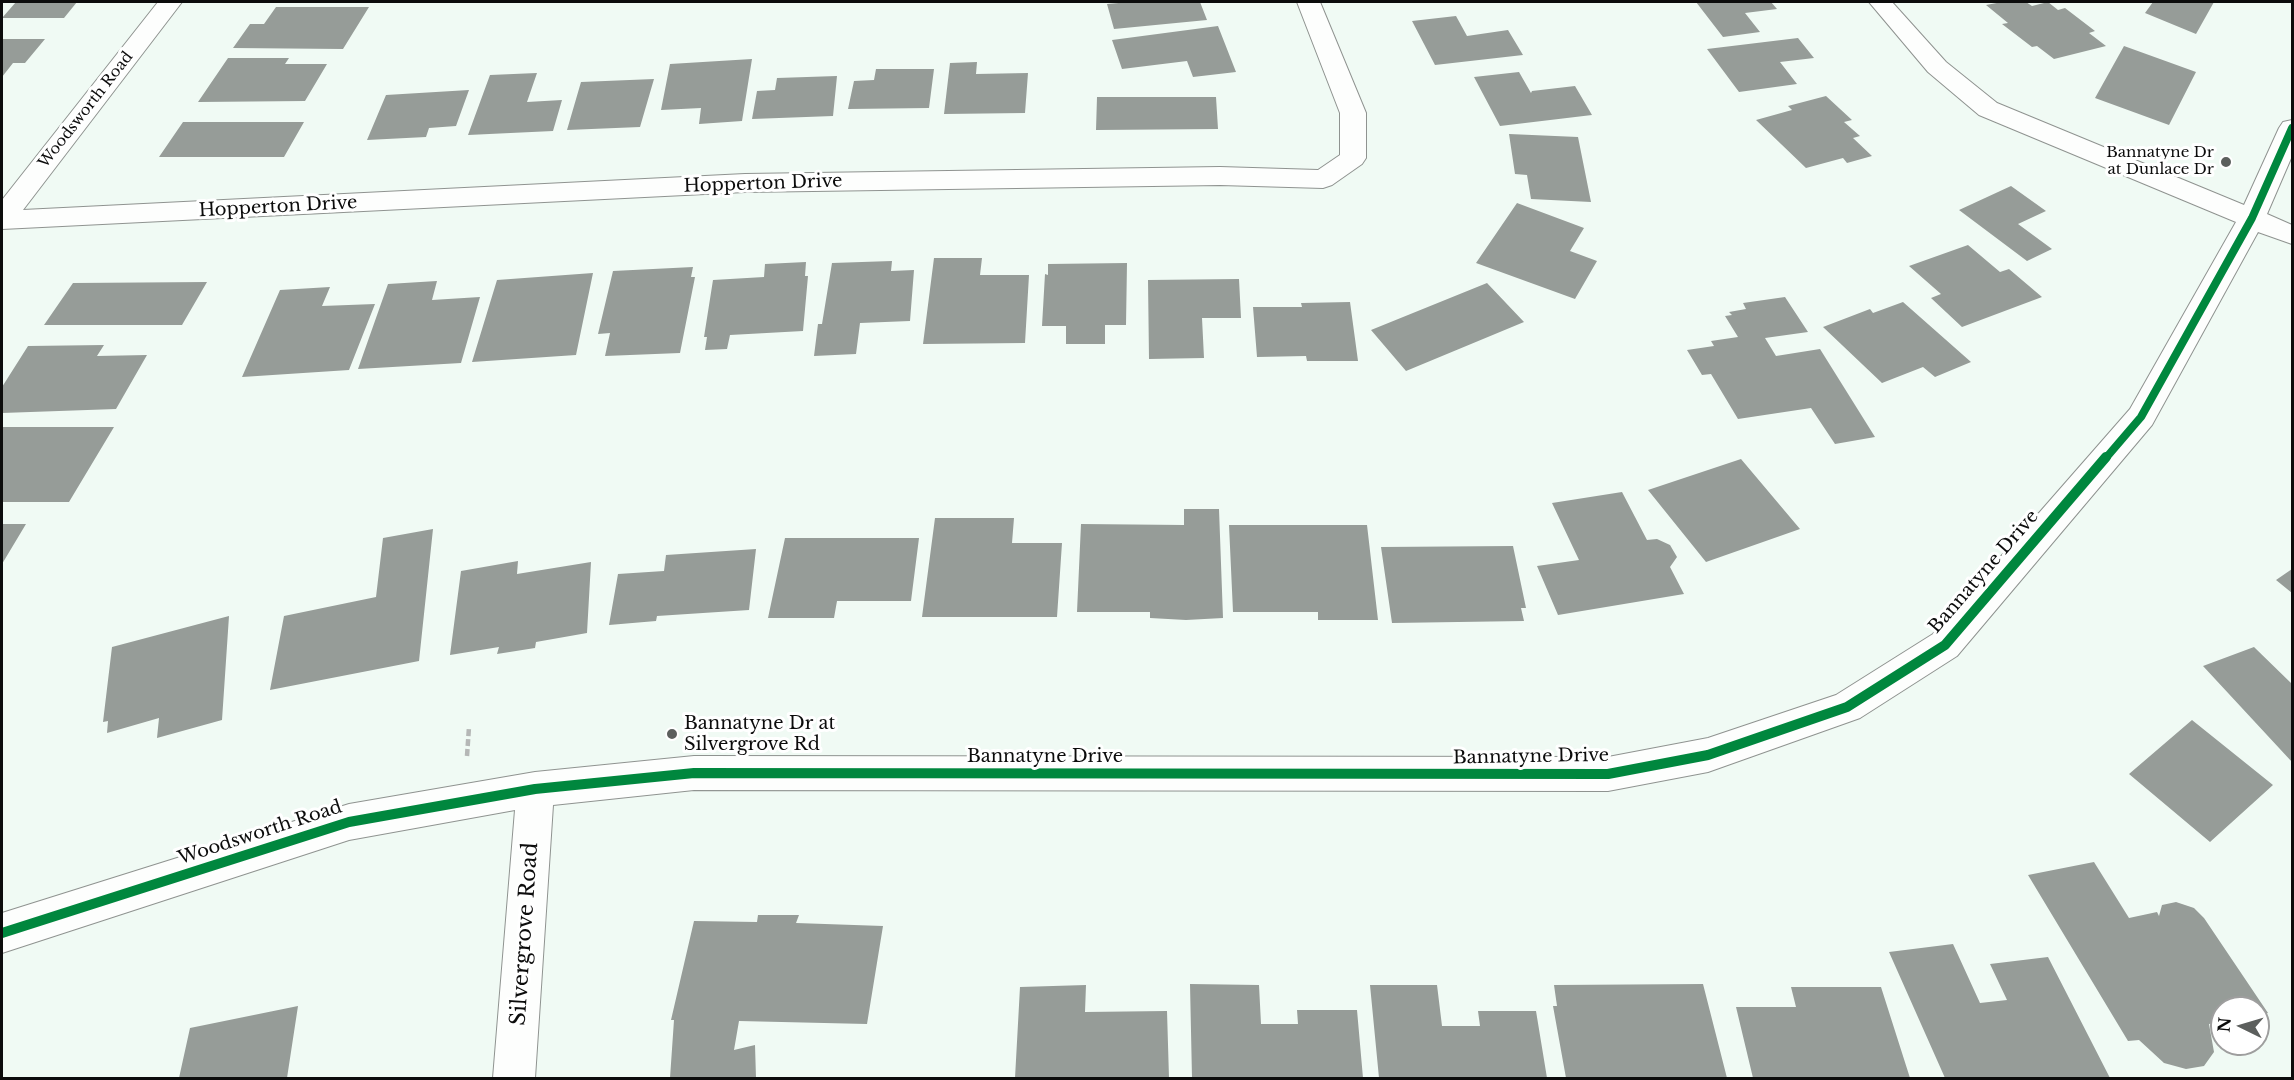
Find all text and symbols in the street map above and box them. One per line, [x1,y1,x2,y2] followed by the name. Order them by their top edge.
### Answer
[35,48,137,172] street label: Woodsworth Road
[2106,144,2214,179] place label: Bannatyne Dr at Dunlace Dr
[2219,155,2233,169] marker: Bannatyne Dr at Dunlace Dr
[683,170,843,198] street label: Hopperton Drive
[198,192,358,222] street label: Hopperton Drive
[1925,506,2043,638] street label: Bannatyne Drive
[684,713,835,756] place label: Bannatyne Dr at Silvergrove Rd
[665,727,679,741] marker: Bannatyne Dr at Silvergrove Rd
[1453,745,1609,769] street label: Bannatyne Drive
[967,746,1123,768] street label: Bannatyne Drive
[175,796,345,870] street label: Woodsworth Road
[506,841,544,1027] street label: Silvergrove Road
[2210,996,2270,1056] north arrow
[2213,1016,2235,1033] text: N

